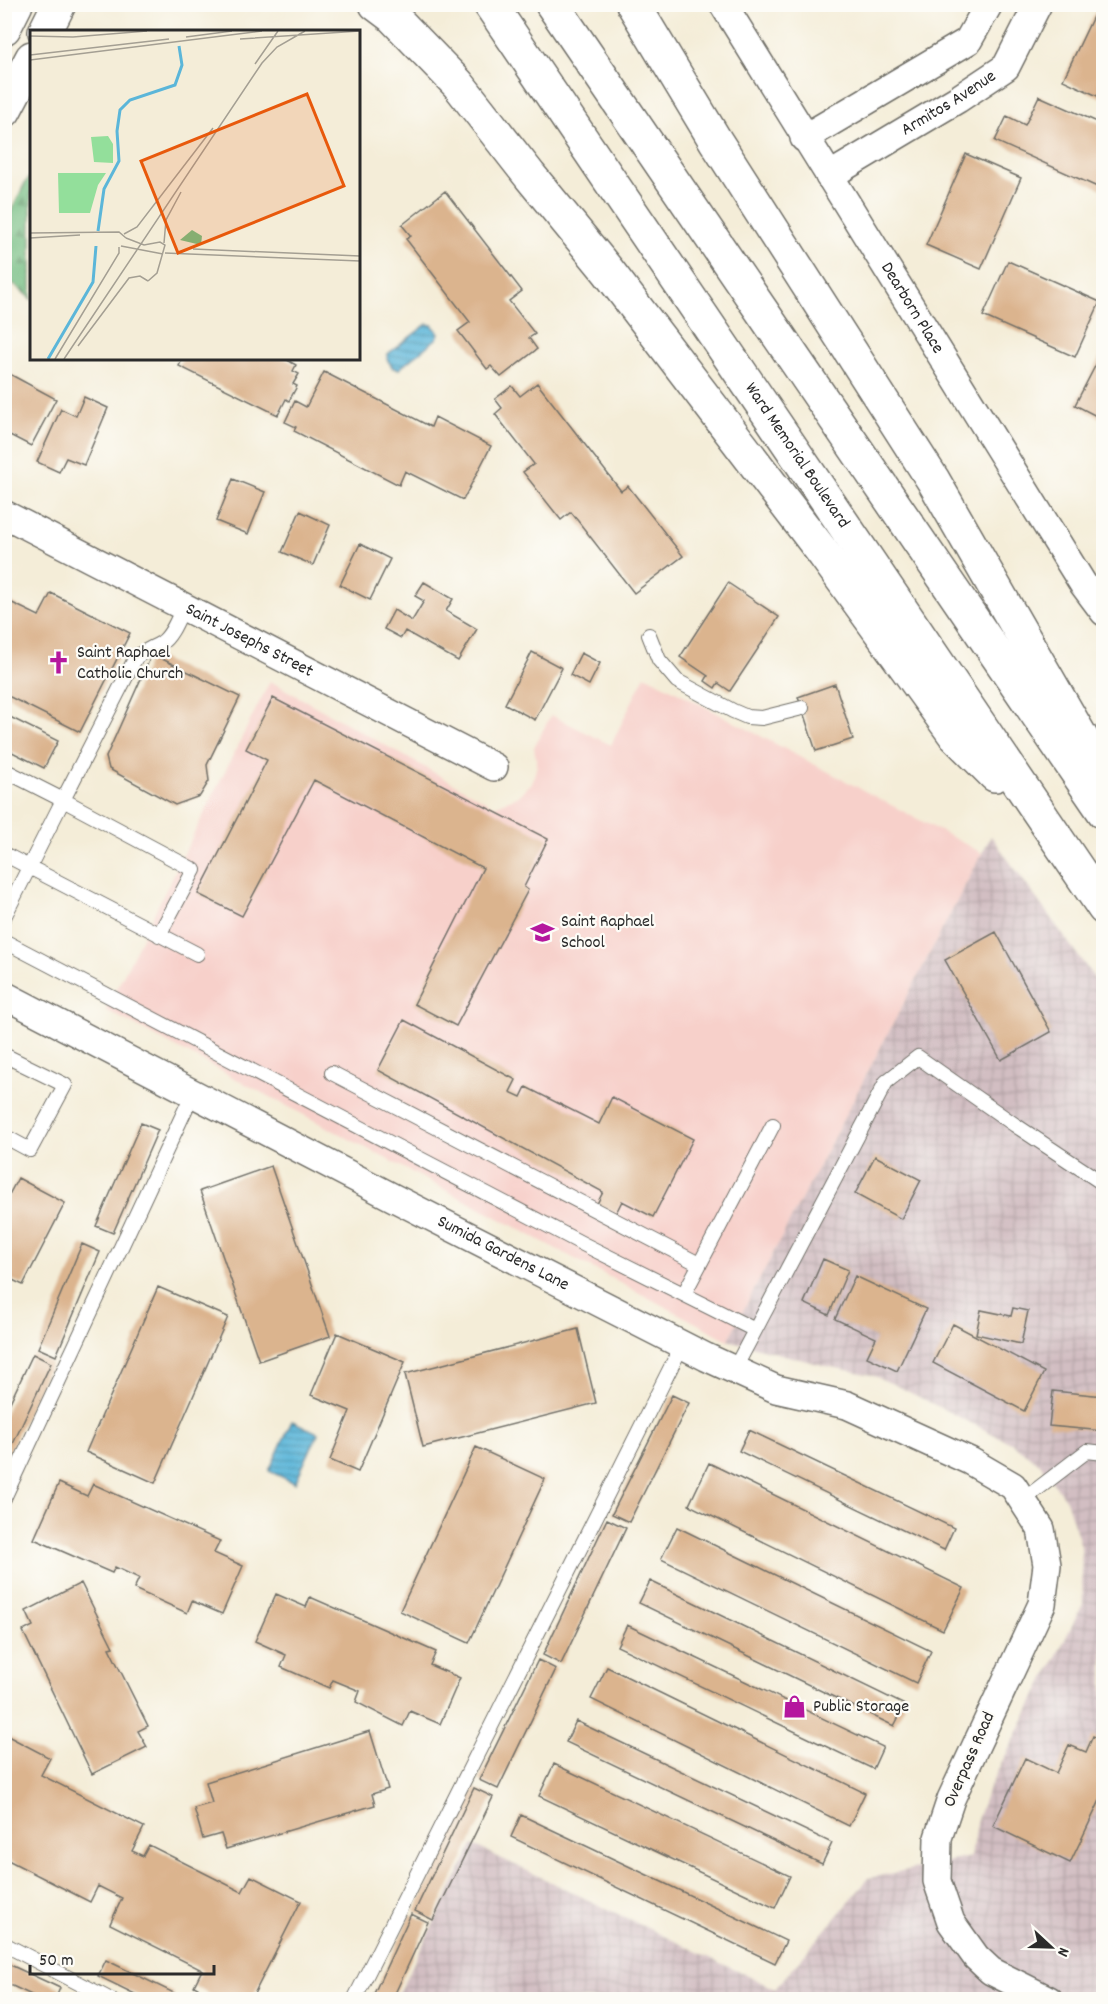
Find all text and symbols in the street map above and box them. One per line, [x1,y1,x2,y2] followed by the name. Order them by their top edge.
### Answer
[30,30,360,360] inset map
[897,64,1001,143] street label: Armitos Avenue
[874,258,950,359] street label: Dearborn Place
[738,378,855,534] street label: Ward Memorial Boulevard
[181,597,318,684] street label: Saint Josephs Street
[77,641,183,687] place label: Saint Raphael Catholic Church
[46,650,72,676] church icon: Saint Raphael Catholic Church
[561,910,655,956] place label: Saint Raphael School
[530,919,556,945] school or university icon: Saint Raphael School
[433,1209,573,1298] street label: Sumida Gardens Lane
[782,1694,808,1720] shop icon: Public Storage
[813,1695,909,1720] place label: Public Storage
[938,1708,1002,1812] street label: Overpass Road
[1021,1917,1081,1977] north arrow
[30,1938,214,1976] scale bar
[1050,1944,1075,1960] text: N
[39,1949,74,1974] text: 50 m

